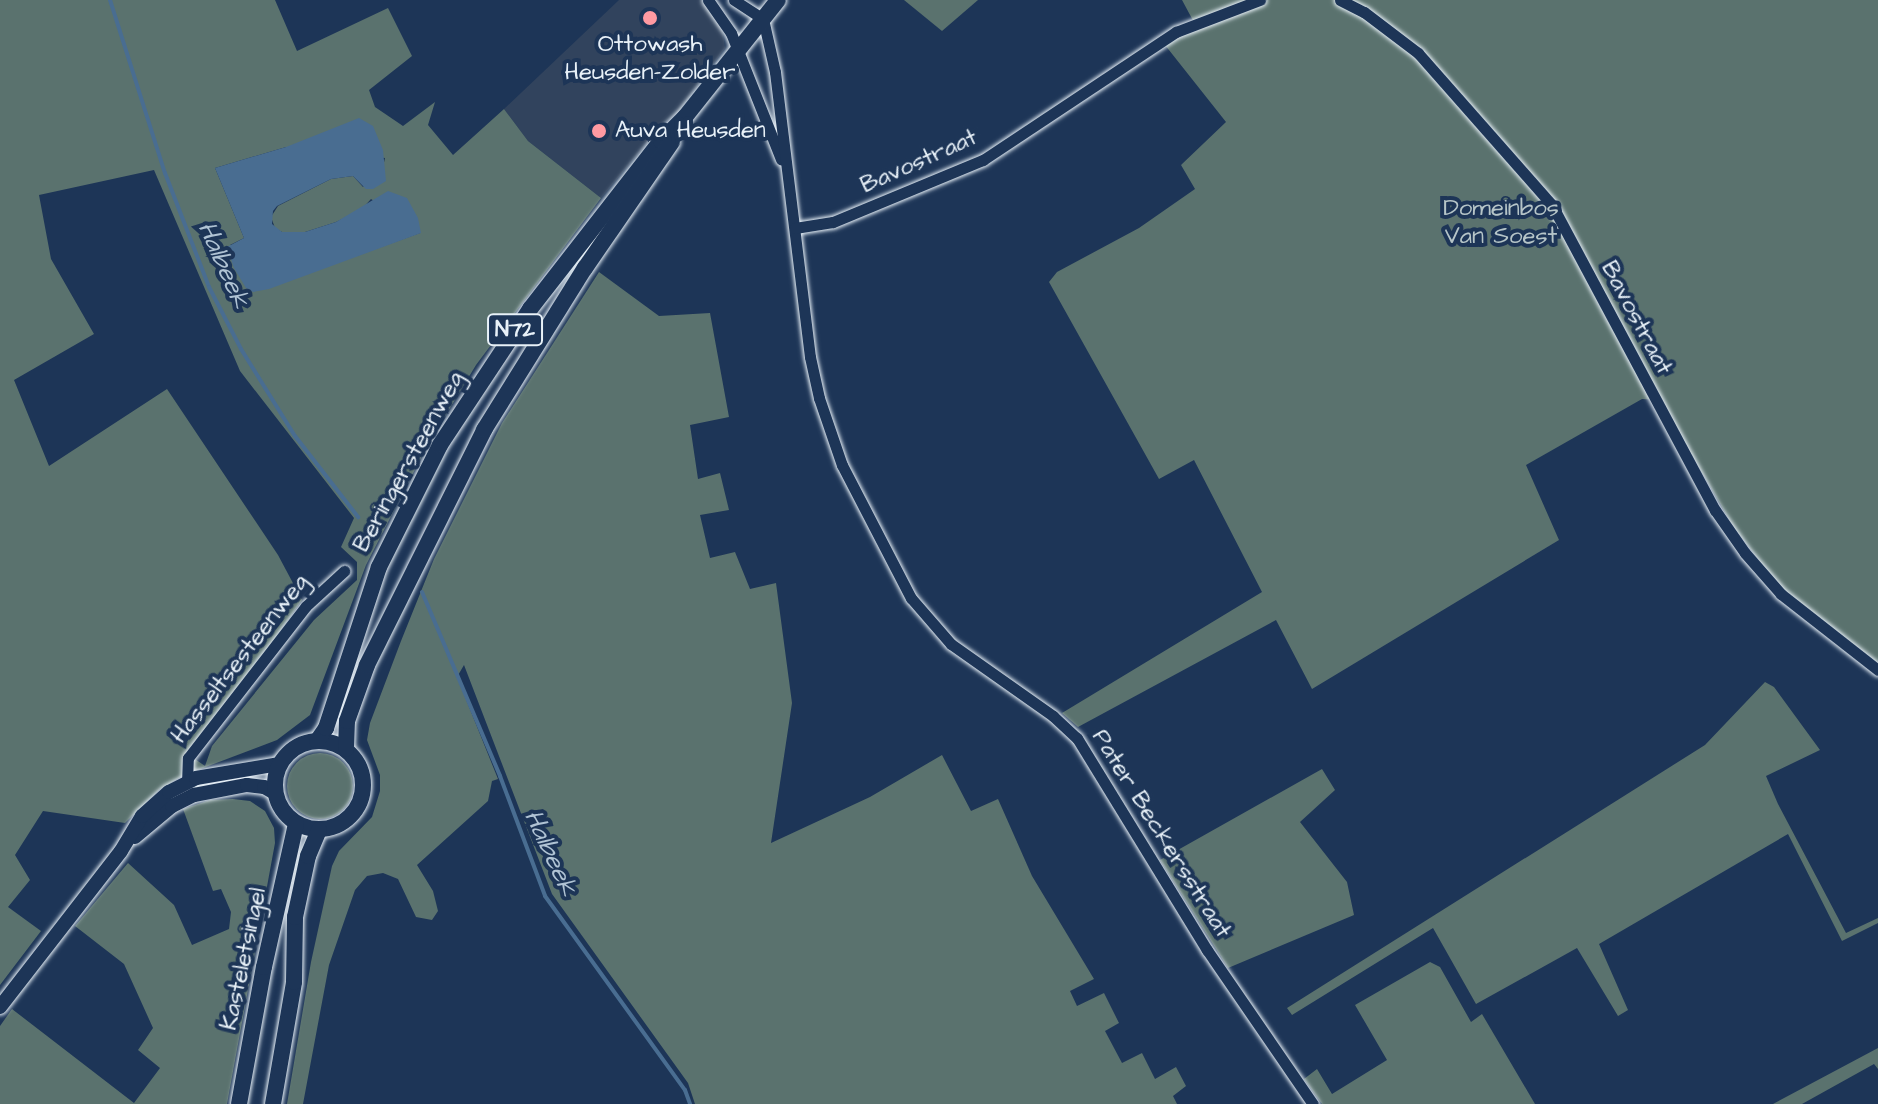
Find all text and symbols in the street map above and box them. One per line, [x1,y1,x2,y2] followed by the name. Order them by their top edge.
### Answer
[641,9,659,27] marker: Ottowash Heusden-Zolder
[564,31,736,87] place label: Ottowash Heusden-Zolder
[615,117,766,145] place label: Auva Heusden
[590,122,608,140] marker: Auva Heusden
[856,124,982,200] street label: Bavostraat
[1443,195,1559,251] park label: Domeinbos Van Soest
[190,217,256,313] water label: Halbeek
[1594,256,1678,380] street label: Bavostraat
[487,312,543,348] road number: N72
[347,367,471,557] street label: Beringersteenweg
[165,569,315,749] street label: Hasseltsesteenweg
[1085,724,1237,944] street label: Pater Beckersstraat
[516,805,584,901] water label: Halbeek
[215,885,273,1033] street label: Kasteletsingel

